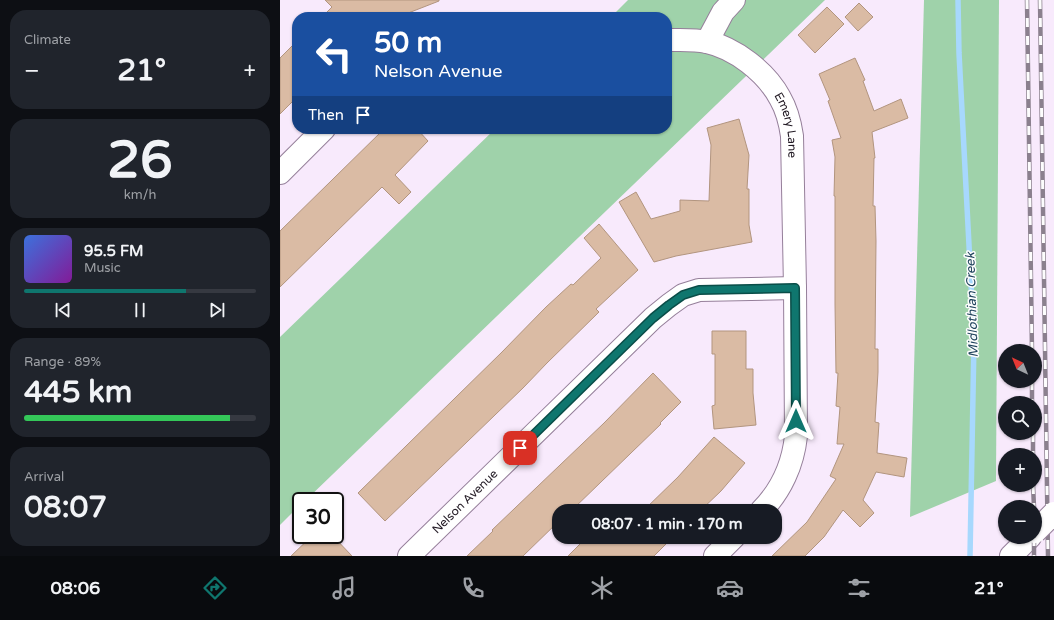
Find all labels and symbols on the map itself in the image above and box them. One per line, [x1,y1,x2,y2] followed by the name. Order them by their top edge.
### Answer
[771,90,799,158] street label: Emery Lane
[962,251,982,358] water label: Midlothian Creek
[998,344,1042,388] north arrow
[775,400,817,442] position arrow
[503,431,537,465] pin
[429,466,501,536] street label: Nelson Avenue
[292,492,344,544] speed limit sign: 30

